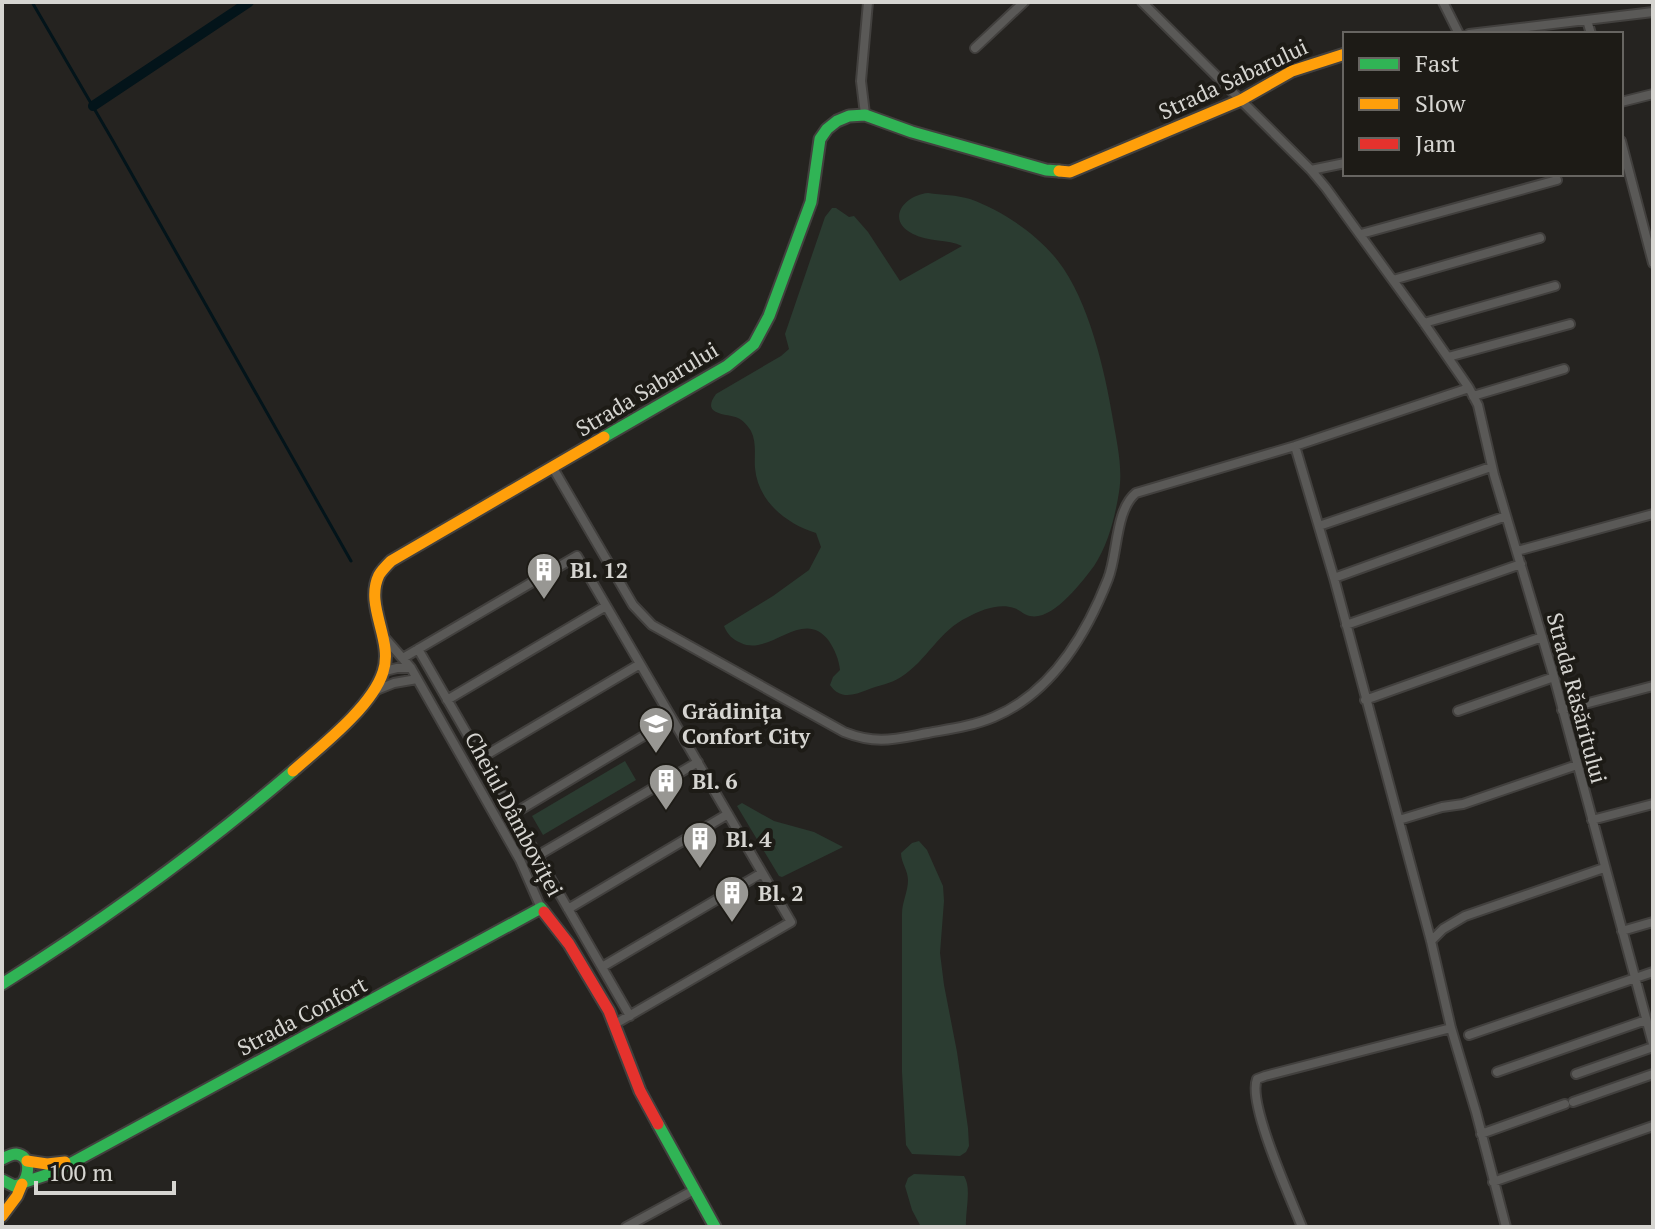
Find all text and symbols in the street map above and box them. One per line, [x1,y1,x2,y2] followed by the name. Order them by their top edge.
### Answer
[1154,31,1312,126] street label: Strada Sabarului
[1343,32,1623,176] legend
[1415,47,1460,79] text: Fast
[1415,87,1466,119] text: Slow
[1415,127,1456,159] text: Jam
[570,335,723,442] street label: Strada Sabarului
[525,551,563,601] building icon: Bl. 12
[570,555,628,584] place label: Bl. 12
[1541,609,1614,786] street label: Strada Răsăritului
[682,696,811,750] place label: Grădinița Confort City
[637,705,675,755] school or university icon: Grădinița Confort City
[459,726,570,901] street label: Cheiul Dâmboviței
[647,762,685,812] building icon: Bl. 6
[692,766,738,795] place label: Bl. 6
[681,820,719,870] building icon: Bl. 4
[726,824,772,853] place label: Bl. 4
[713,874,751,924] building icon: Bl. 2
[758,878,804,907] place label: Bl. 2
[232,969,372,1062] street label: Strada Confort
[36,1145,174,1195] scale bar
[48,1156,113,1188] text: 100 m

